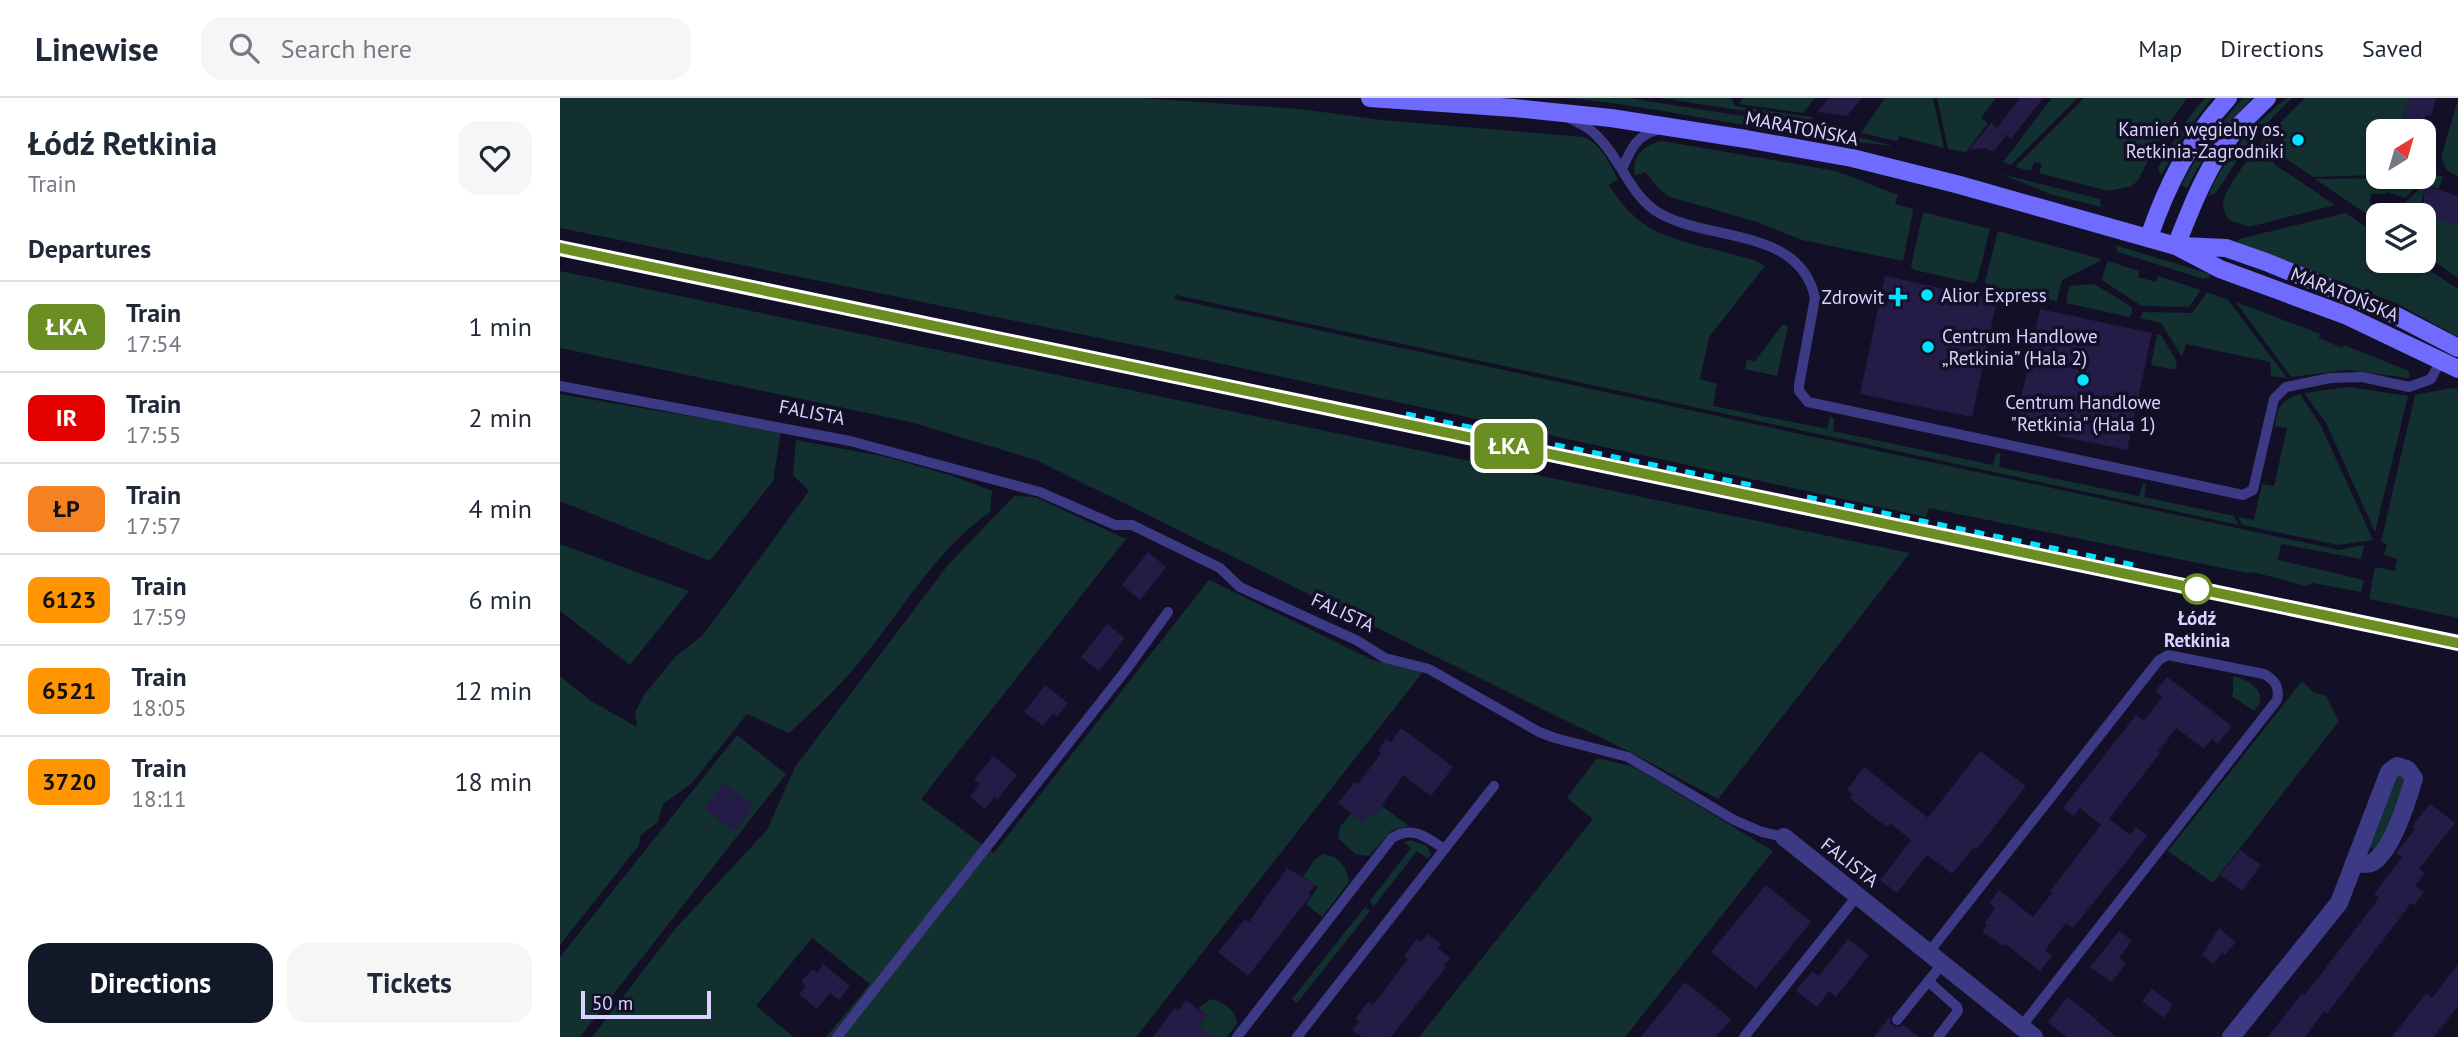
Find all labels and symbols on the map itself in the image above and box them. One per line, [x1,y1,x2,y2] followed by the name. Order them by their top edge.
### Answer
[1744,105,1860,151] street label: MARATOŃSKA
[2118,117,2284,163] place label: Kamień węgielny os. Retkinia-Zagrodniki
[2366,119,2436,189] north arrow
[2290,132,2306,148] marker: Kamień węgielny os. Retkinia-Zagrodniki
[2287,261,2403,327] street label: MARATOŃSKA
[1941,283,2047,307] place label: Alior Express
[1821,285,1885,309] place label: Zdrowit
[1919,287,1935,303] marker: Alior Express
[1890,289,1906,305] marker: Zdrowit
[1942,324,2098,370] place label: Centrum Handlowe „Retkinia” (Hala 2)
[1920,339,1936,355] marker: Centrum Handlowe „Retkinia” (Hala 2)
[2075,372,2091,388] marker: Centrum Handlowe "Retkinia" (Hala 1)
[2005,390,2161,436] place label: Centrum Handlowe "Retkinia" (Hala 1)
[777,394,847,430] street label: FALISTA
[1469,423,1549,469] line badge: ŁKA
[2182,574,2212,604] marker: Łódź Retkinia
[1308,587,1378,637] street label: FALISTA
[2164,606,2230,652] place label: Łódź Retkinia
[1816,832,1884,892] street label: FALISTA
[581,988,710,1020] scale bar

